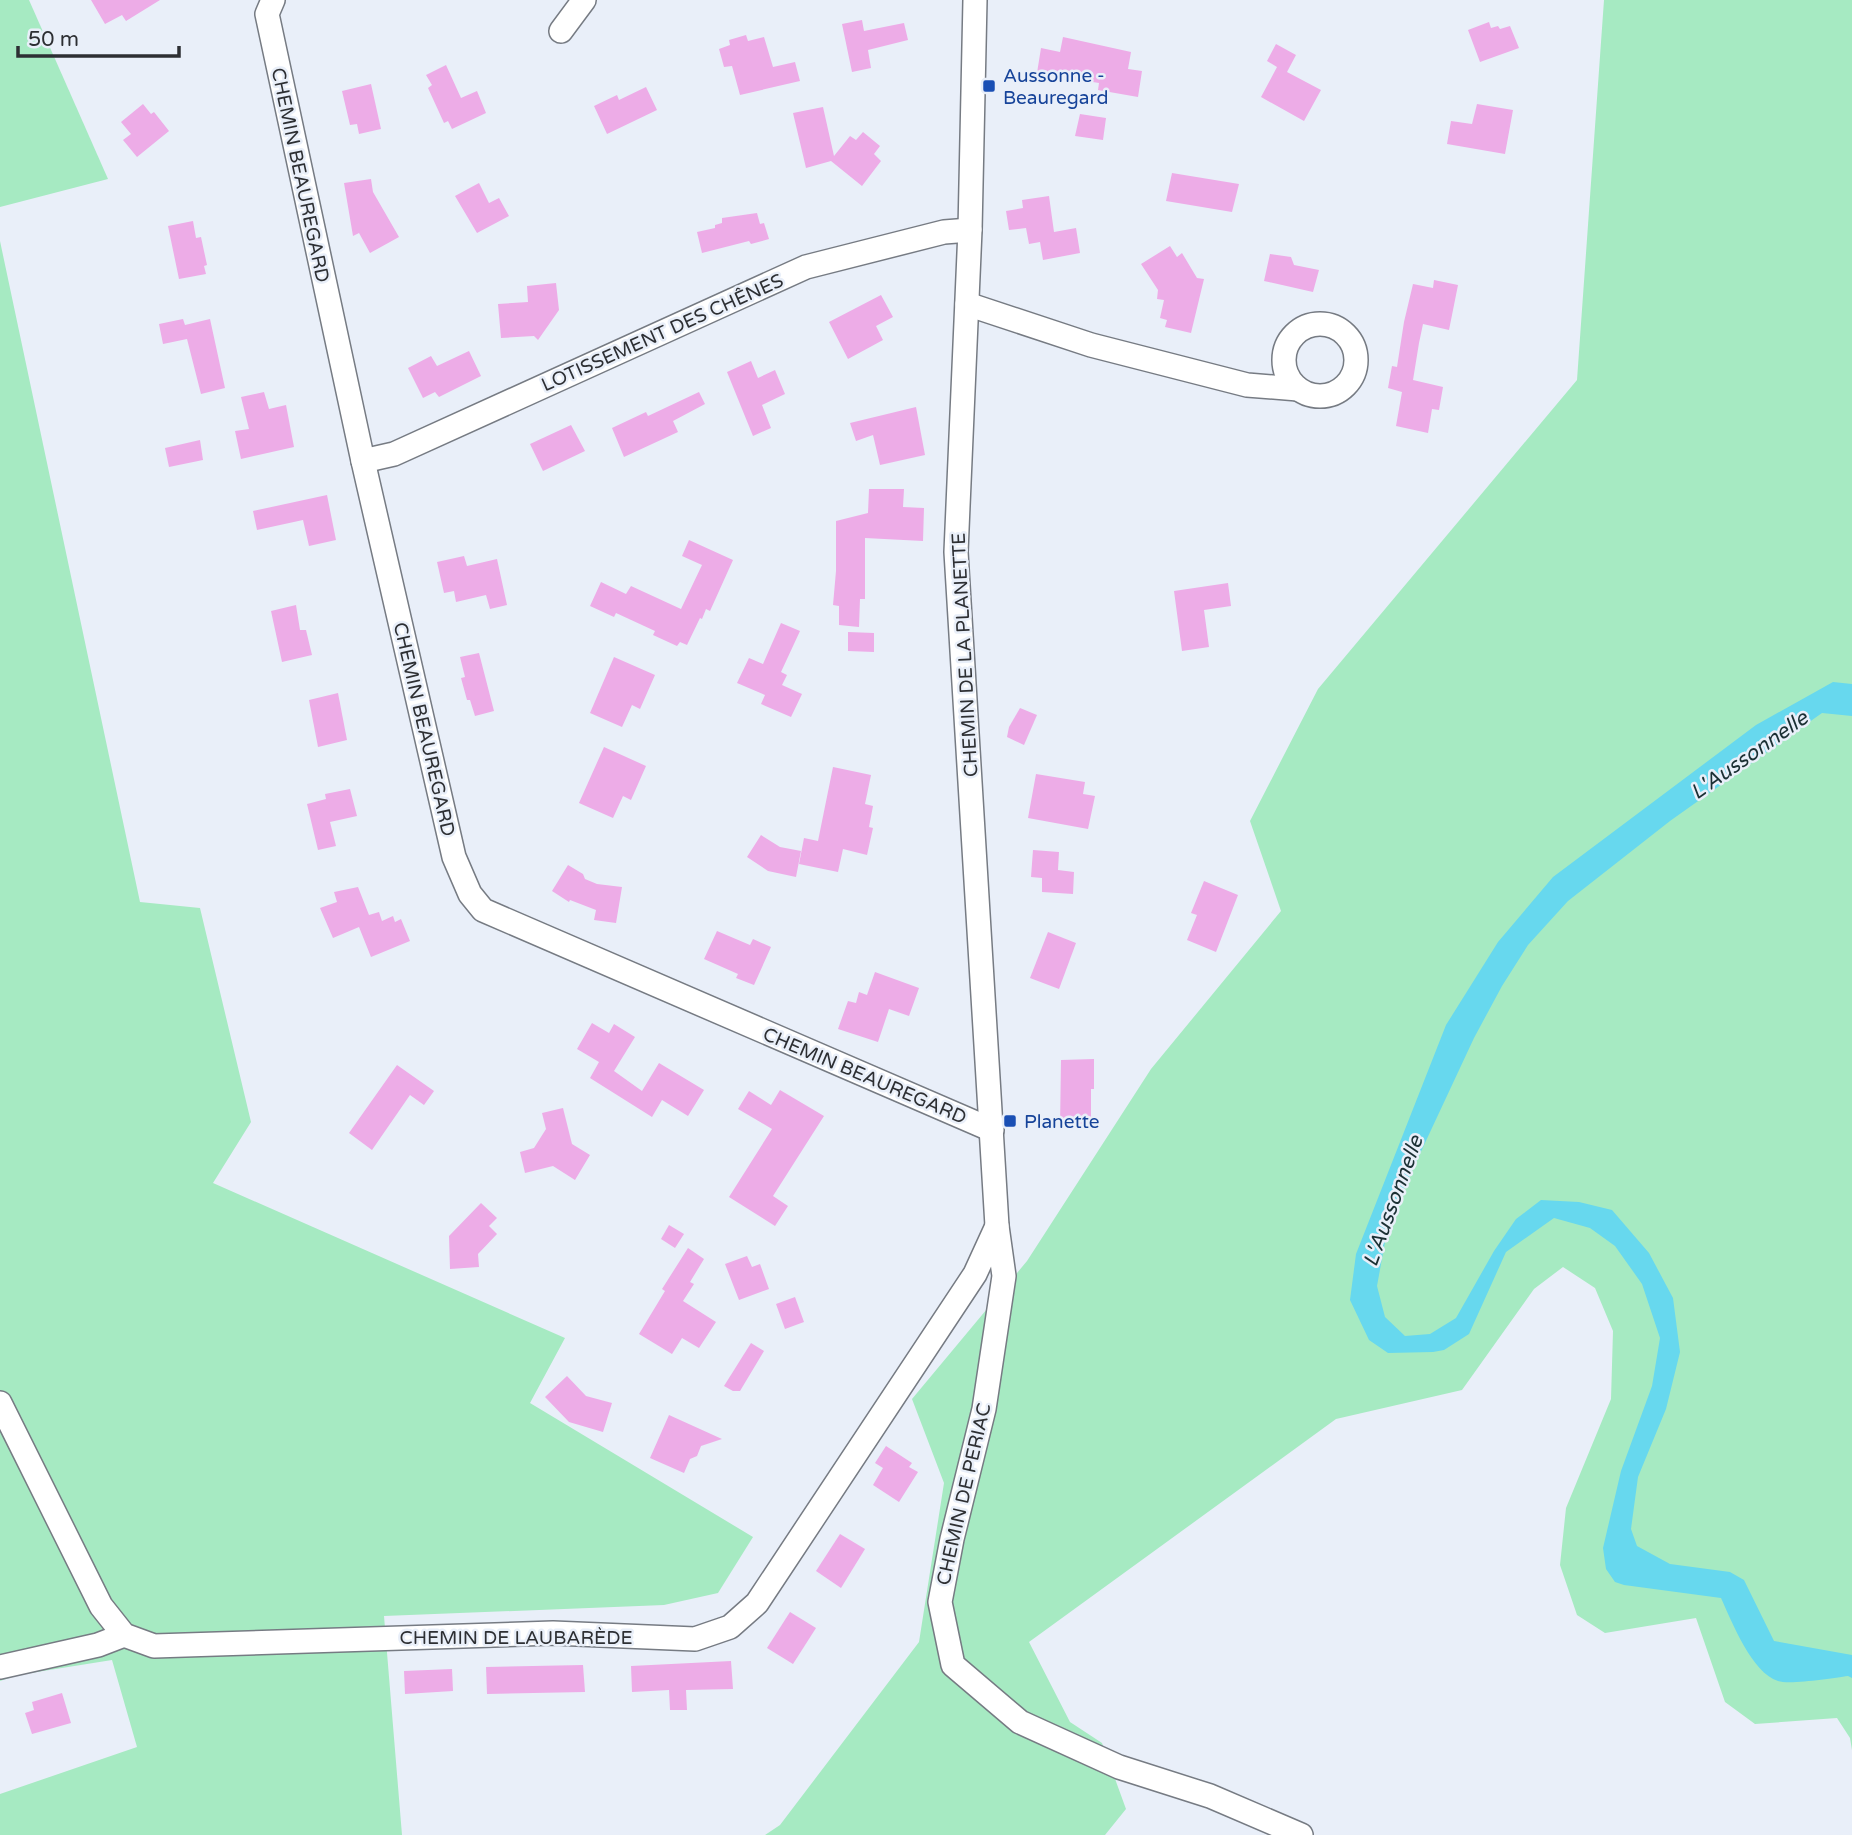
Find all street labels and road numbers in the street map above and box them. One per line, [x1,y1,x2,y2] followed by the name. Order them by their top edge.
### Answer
[266,66,334,285] street label: CHEMIN BEAUREGARD
[538,269,787,396] street label: LOTISSEMENT DES CHÊNES
[948,532,982,778] street label: CHEMIN DE LA PLANETTE
[389,620,459,838] street label: CHEMIN BEAUREGARD
[760,1023,970,1129] street label: CHEMIN BEAUREGARD
[932,1401,996,1587] street label: CHEMIN DE PERIAC
[399,1627,633,1649] street label: CHEMIN DE LAUBARÈDE

